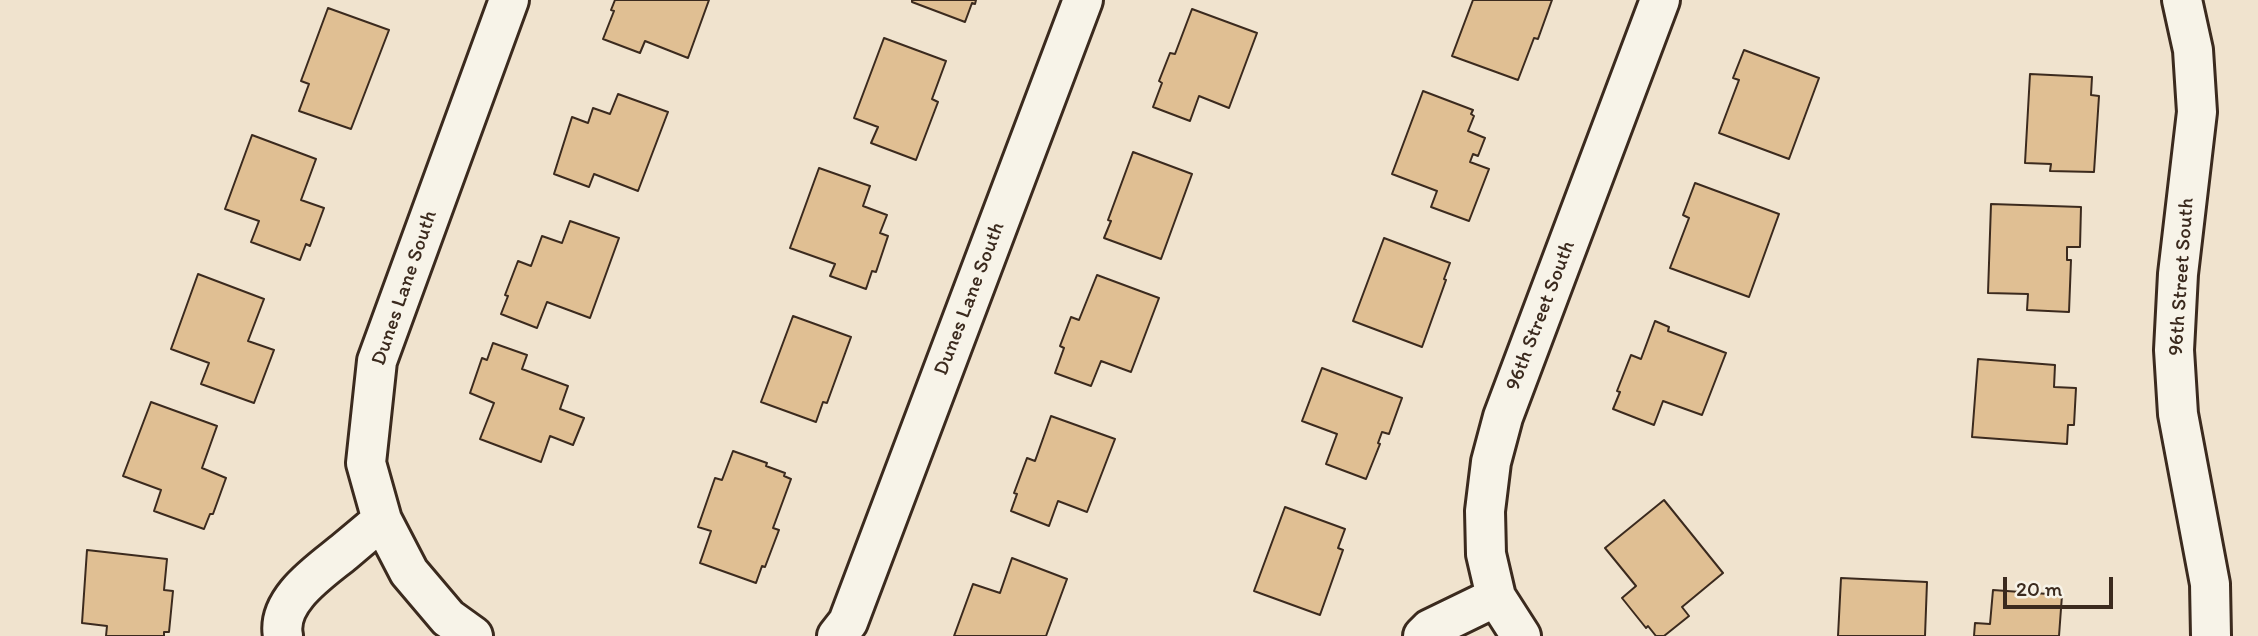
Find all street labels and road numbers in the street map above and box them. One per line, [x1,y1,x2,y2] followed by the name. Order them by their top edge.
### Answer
[2164,197,2200,357] street label: 96th Street South
[367,207,443,369] street label: Dunes Lane South
[929,219,1011,379] street label: Dunes Lane South
[1501,238,1581,394] street label: 96th Street South

